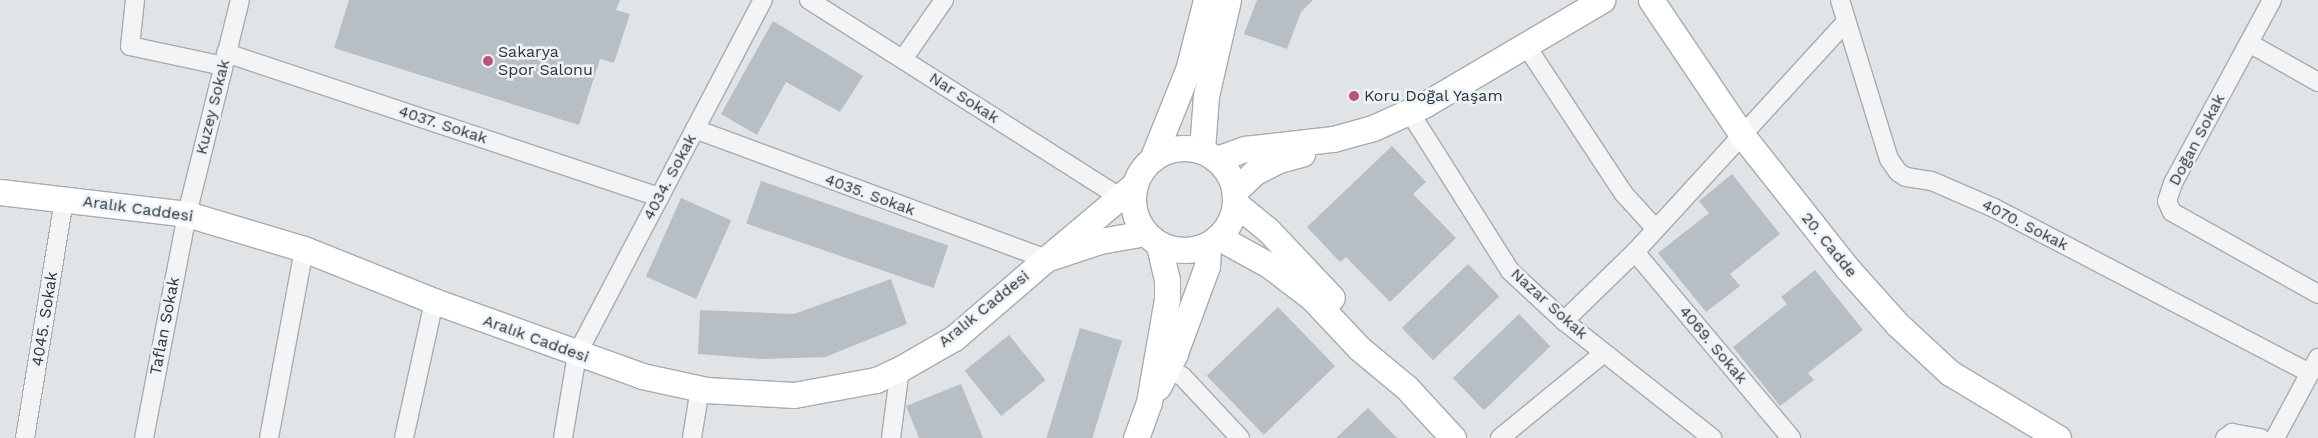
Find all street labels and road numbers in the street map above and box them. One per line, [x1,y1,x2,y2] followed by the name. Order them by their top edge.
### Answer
[192,57,234,157] street label: Kuzey Sokak
[925,68,1003,128] street label: Nar Sokak
[2165,91,2229,189] street label: Doğan Sokak
[396,102,490,148] street label: 4037. Sokak
[639,131,701,223] street label: 4034. Sokak
[822,170,918,220] street label: 4035. Sokak
[81,192,195,226] street label: Aralık Caddesi
[1979,195,2071,255] street label: 4070. Sokak
[1797,209,1861,281] street label: 20. Cadde
[1506,264,1592,344] street label: Nazar Sokak
[935,266,1033,352] street label: Aralık Caddesi
[28,270,62,368] street label: 4045. Sokak
[146,275,184,377] street label: Taflan Sokak
[1675,302,1751,388] street label: 4069. Sokak
[480,311,592,367] street label: Aralık Caddesi

